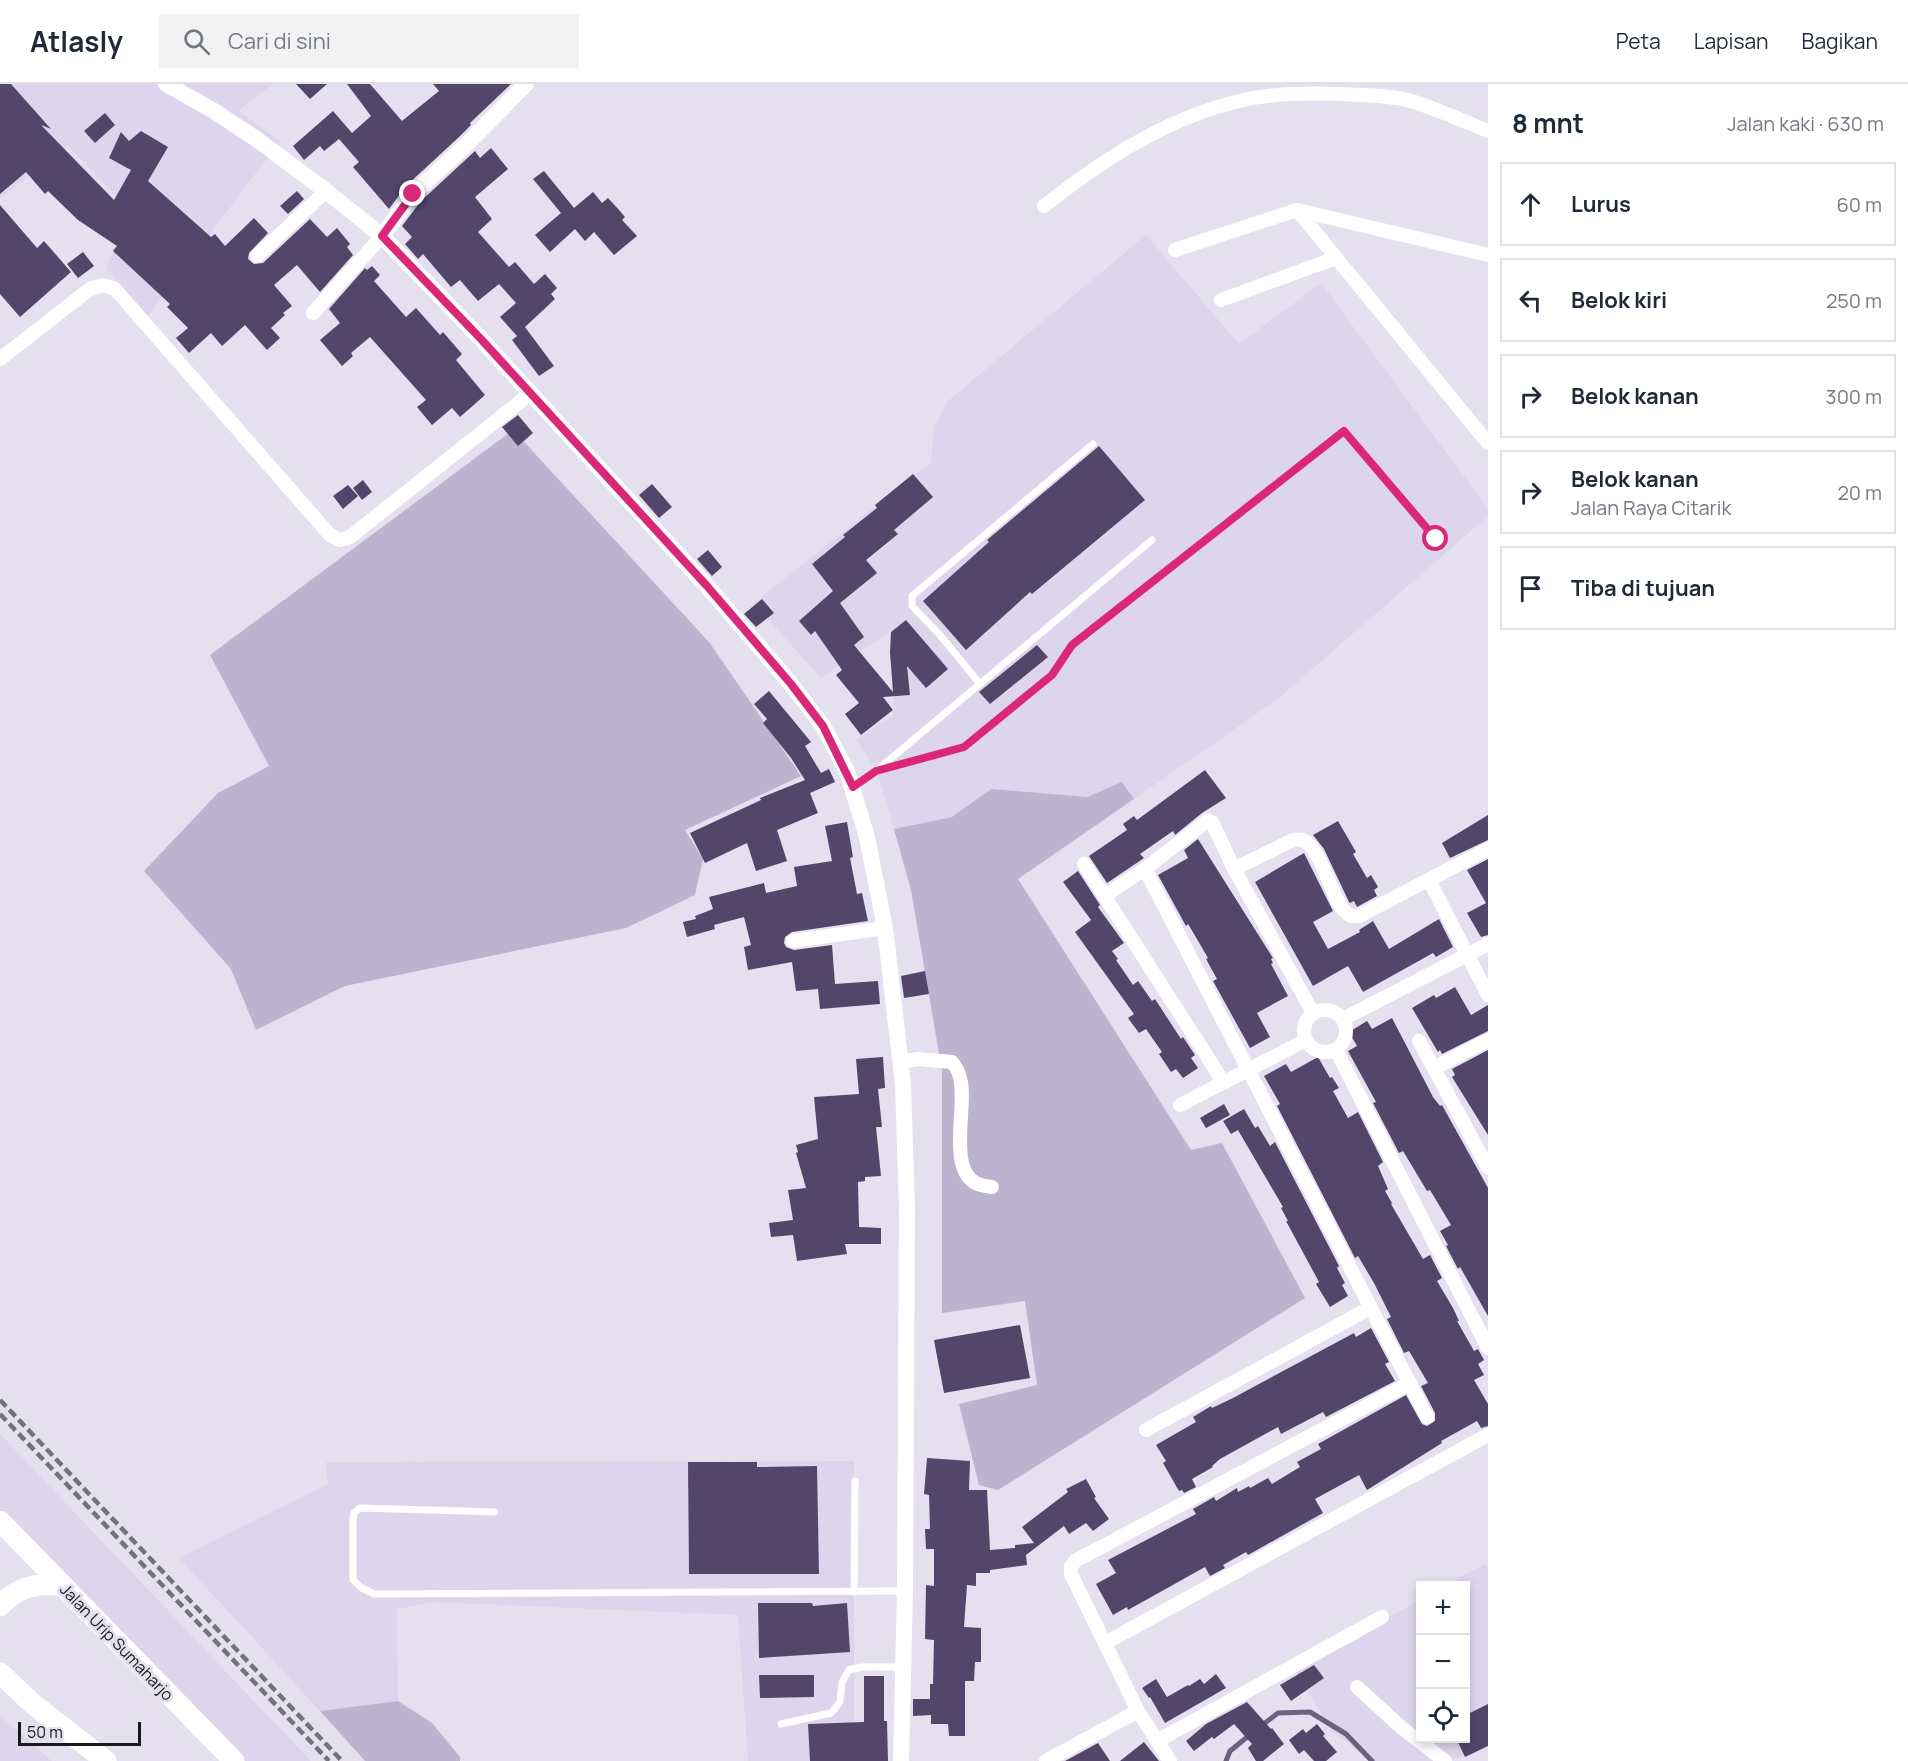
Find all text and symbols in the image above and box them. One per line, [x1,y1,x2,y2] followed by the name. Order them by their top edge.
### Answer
[159,14,579,68] search box
[30,22,123,60] text: Atlasly
[180,25,213,58] icon: search
[228,26,331,56] text: Cari di sini
[1616,27,1661,55] text: Peta
[1694,27,1769,55] text: Lapisan
[1802,27,1878,55] text: Bagikan
[1512,105,1584,141] text: 8 mnt
[1727,110,1884,137] text: Jalan kaki · 630 m
[399,180,425,206] route end
[1514,188,1547,221] icon: ahead
[1571,189,1631,219] text: Lurus
[1836,191,1882,218] text: 60 m
[1514,284,1547,317] icon: left
[1571,285,1667,315] text: Belok kiri
[1826,287,1882,314] text: 250 m
[1514,380,1547,413] icon: right
[1571,381,1699,411] text: Belok kanan
[1826,383,1882,410] text: 300 m
[1571,464,1699,494] text: Belok kanan
[1514,476,1547,509] icon: right
[1837,479,1882,506] text: 20 m
[1571,494,1731,521] text: Jalan Raya Citarik
[1422,525,1448,551] route start
[1514,572,1547,605] icon: arrive
[1571,573,1715,603] text: Tiba di tujuan
[55,1579,179,1705] street label: Jalan Urip Sumaharjo
[1416,1581,1470,1743] map controls
[1416,1581,1470,1635] button: +
[1416,1635,1470,1689] button: −
[1416,1689,1470,1743] button: locate
[18,1719,141,1746] scale bar
[27,1721,63,1743] text: 50 m

